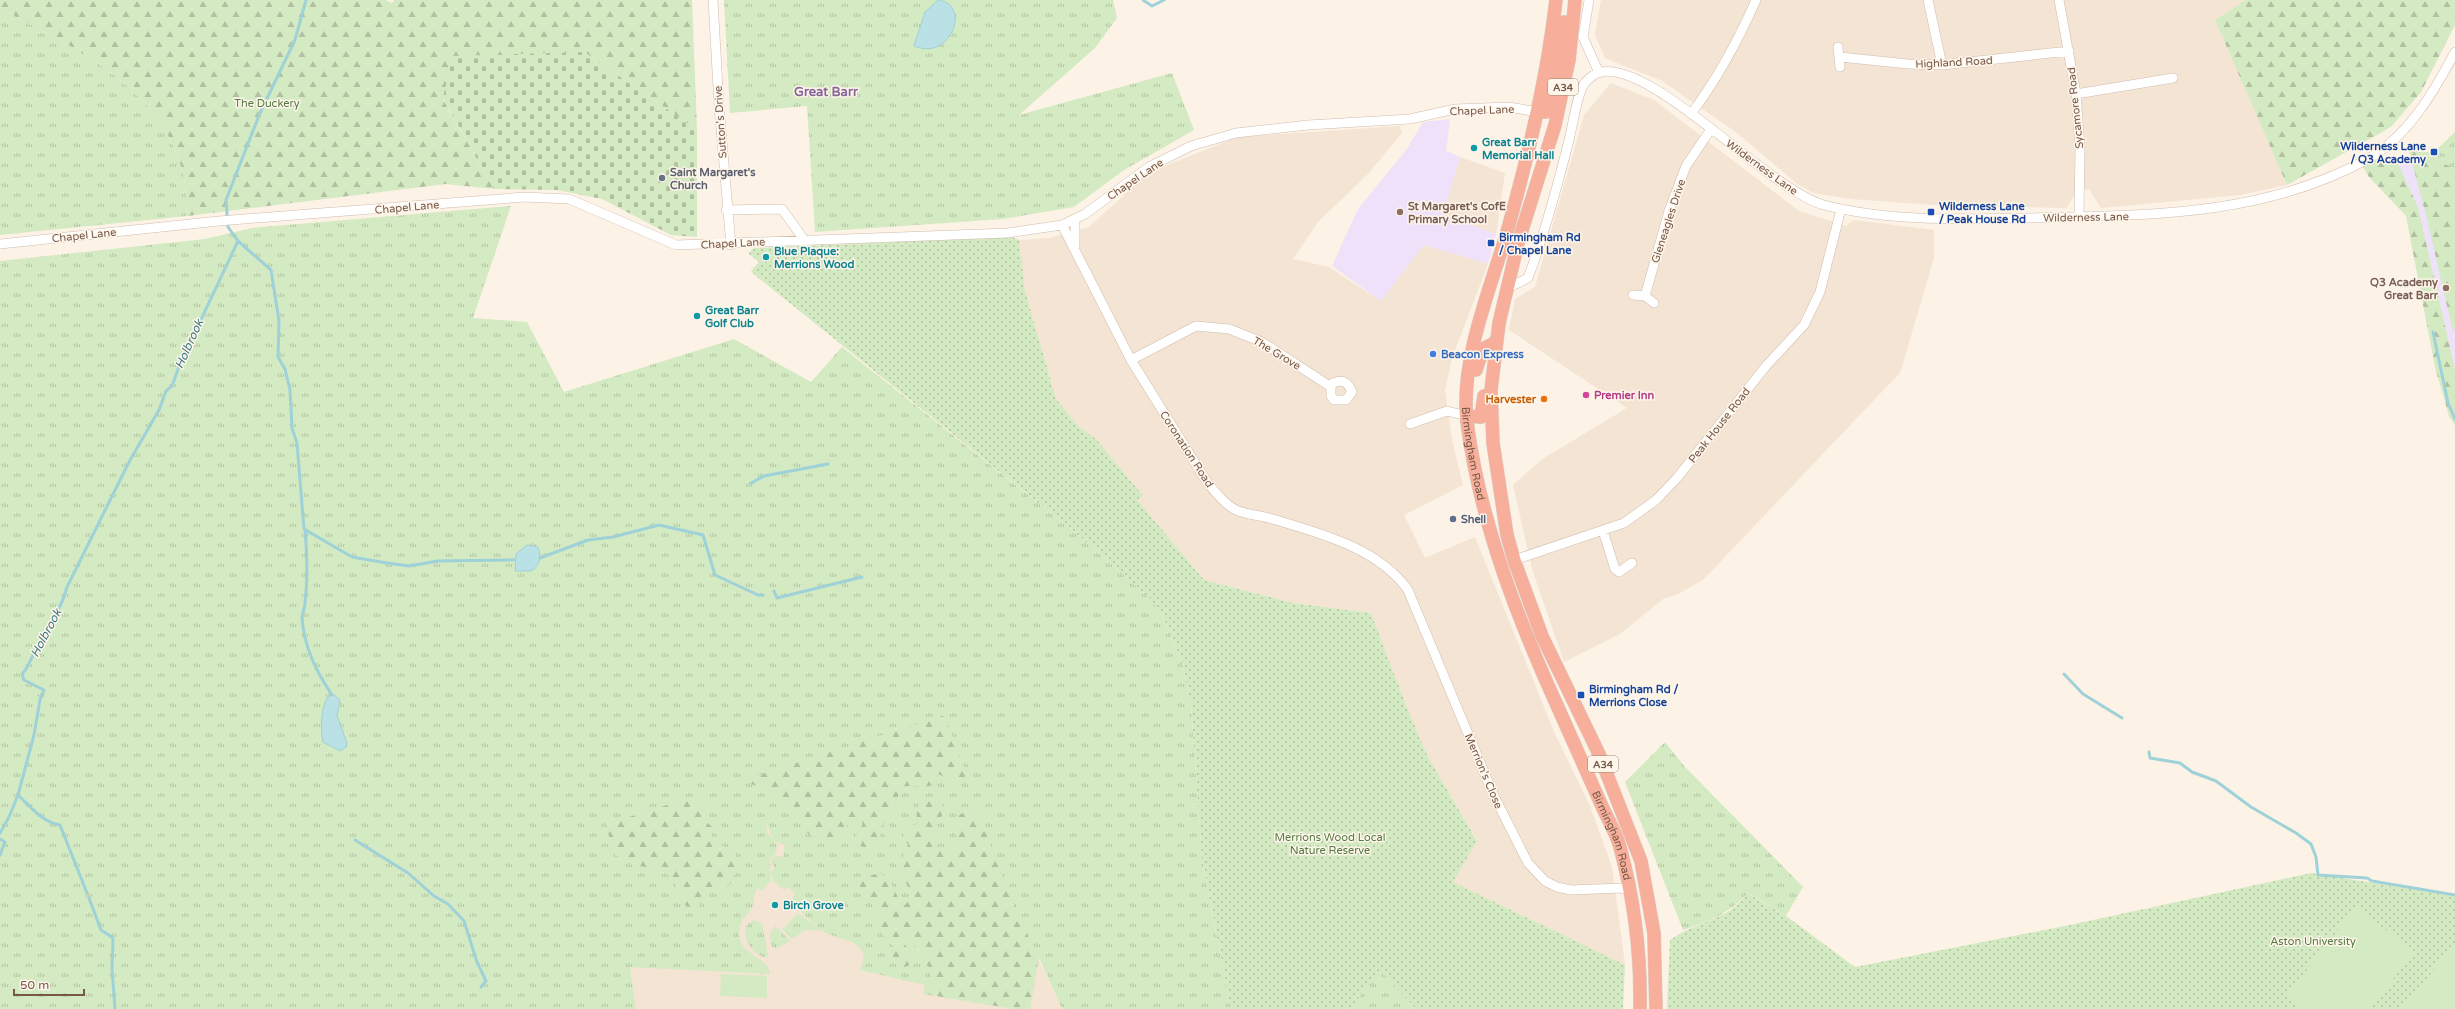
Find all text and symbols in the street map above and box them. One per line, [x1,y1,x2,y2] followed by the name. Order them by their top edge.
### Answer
[1915,54,1993,71] street label: Highland Road
[2065,67,2086,149] street label: Sycamore Road
[1548,79,1578,95] road number: A34
[794,84,859,100] district label: Great Barr
[711,85,730,159] street label: Sutton's Drive
[234,97,300,110] park label: The Duckery
[1449,103,1515,118] street label: Chapel Lane
[1482,136,1554,162] place label: Great Barr Memorial Hall
[1723,137,1800,198] street label: Wilderness Lane
[2340,140,2427,167] place label: Wilderness Lane / Q3 Academy
[1469,143,1479,153] marker: Great Barr Memorial Hall
[2429,147,2439,157] marker: Wilderness Lane / Q3 Academy
[1105,156,1166,203] street label: Chapel Lane
[670,166,756,192] place label: Saint Margaret's Church
[657,173,667,183] marker: Saint Margaret's Church
[1649,178,1688,265] street label: Gleneagles Drive
[374,198,440,217] street label: Chapel Lane
[1408,200,1506,227] place label: St Margaret's CofE Primary School
[1939,200,2026,226] place label: Wilderness Lane / Peak House Rd
[1395,207,1405,217] marker: St Margaret's CofE Primary School
[1926,207,1936,217] marker: Wilderness Lane / Peak House Rd
[2043,210,2129,225] street label: Wilderness Lane
[51,226,117,245] street label: Chapel Lane
[1499,231,1581,258] place label: Birmingham Rd / Chapel Lane
[700,235,766,252] street label: Chapel Lane
[1486,238,1496,248] marker: Birmingham Rd / Chapel Lane
[774,245,854,271] place label: Blue Plaque: Merrions Wood
[761,252,771,262] marker: Blue Plaque: Merrions Wood
[2370,276,2439,302] place label: Q3 Academy Great Barr
[2441,283,2451,293] marker: Q3 Academy Great Barr
[705,304,760,330] place label: Great Barr Golf Club
[692,311,702,321] marker: Great Barr Golf Club
[172,316,207,371] water label: Holbrook
[1251,334,1303,373] street label: The Grove
[1441,348,1525,362] place label: Beacon Express
[1428,349,1438,359] marker: Beacon Express
[1686,385,1753,466] street label: Peak House Road
[1594,389,1654,402] place label: Premier Inn
[1581,390,1591,400] marker: Premier Inn
[1486,393,1537,406] place label: Harvester
[1539,394,1549,404] marker: Harvester
[1459,407,1488,502] street label: Birmingham Road
[1157,409,1216,490] street label: Coronation Road
[1461,513,1486,526] place label: Shell
[1448,514,1458,524] marker: Shell
[28,605,65,659] water label: Holbrook
[1589,683,1678,709] place label: Birmingham Rd / Merrions Close
[1576,690,1586,700] marker: Birmingham Rd / Merrions Close
[1462,732,1505,811] street label: Merrion's Close
[1588,756,1618,772] road number: A34
[1589,789,1634,881] street label: Birmingham Road
[1274,831,1386,857] park label: Merrions Wood Local Nature Reserve
[783,899,844,912] place label: Birch Grove
[770,900,780,910] marker: Birch Grove
[2270,935,2356,948] park label: Aston University
[14,971,84,997] scale bar
[20,978,49,992] text: 50 m

